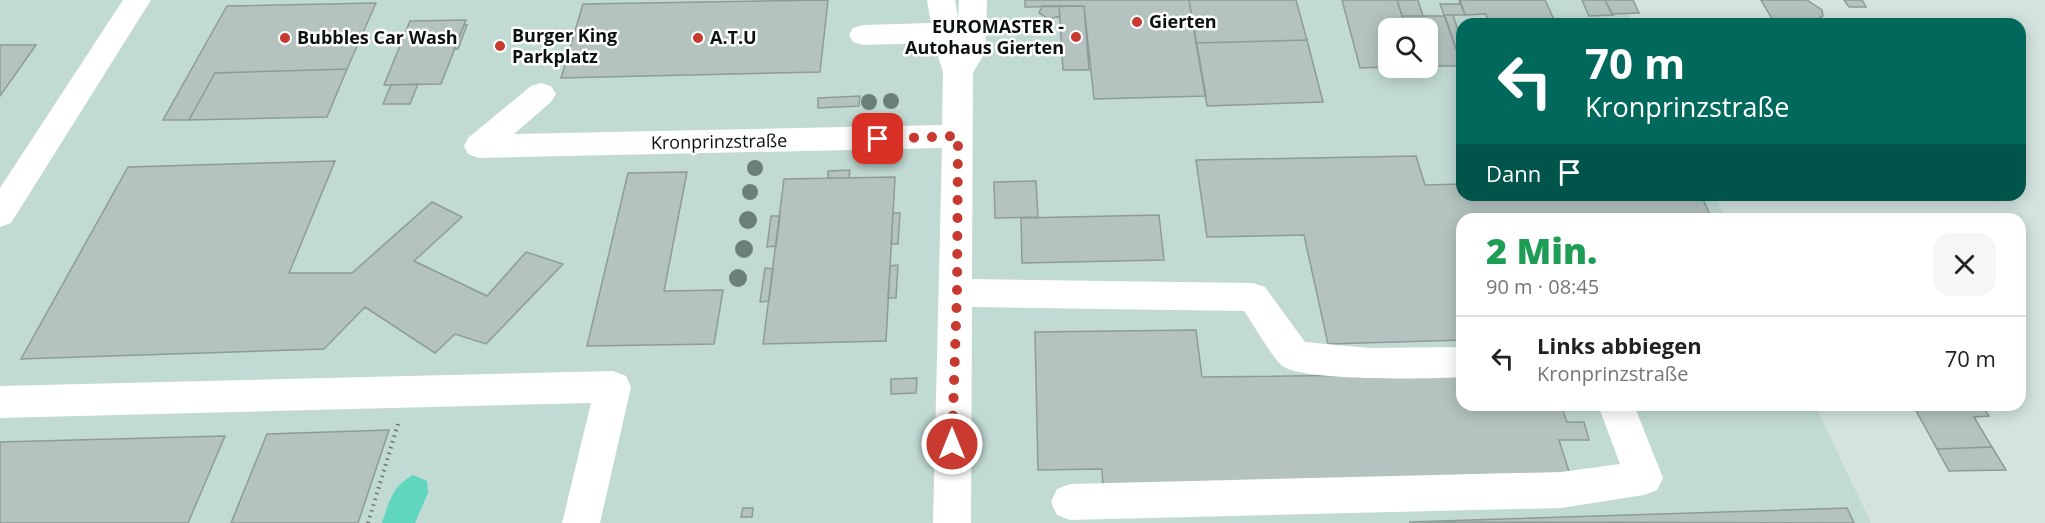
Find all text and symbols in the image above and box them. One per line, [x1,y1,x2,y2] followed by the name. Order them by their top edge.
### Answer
[1149,9,1217,33] place label: Gierten
[905,14,1064,59] place label: EUROMASTER - Autohaus Gierten
[1130,15,1144,29] marker: Gierten
[1378,18,1438,78] map controls
[1378,18,1438,78] button: search
[512,23,617,68] place label: Burger King Parkplatz
[297,25,458,49] place label: Bubbles Car Wash
[710,25,757,49] place label: A.T.U
[1069,30,1083,44] marker: EUROMASTER - Autohaus Gierten
[278,31,292,45] marker: Bubbles Car Wash
[691,31,705,45] marker: A.T.U
[1585,34,1685,91] text: 70 m
[493,39,507,53] marker: Burger King Parkplatz
[1486,42,1564,120] icon: left
[1585,88,1789,125] text: Kronprinzstraße
[852,113,903,164] pin
[861,122,894,155] icon: arrive
[651,128,787,154] street label: Kronprinzstraße
[1553,156,1586,189] icon: arrive
[1486,158,1541,188] text: Dann
[1486,226,1597,275] text: 2 Min.
[1933,233,1996,296] button: close
[1486,273,1599,300] text: 90 m · 08:45
[1537,330,1702,360] text: Links abbiegen
[1486,342,1519,375] icon: left
[1945,343,1996,373] text: 70 m
[1537,360,1688,387] text: Kronprinzstraße
[920,412,984,476] position arrow

